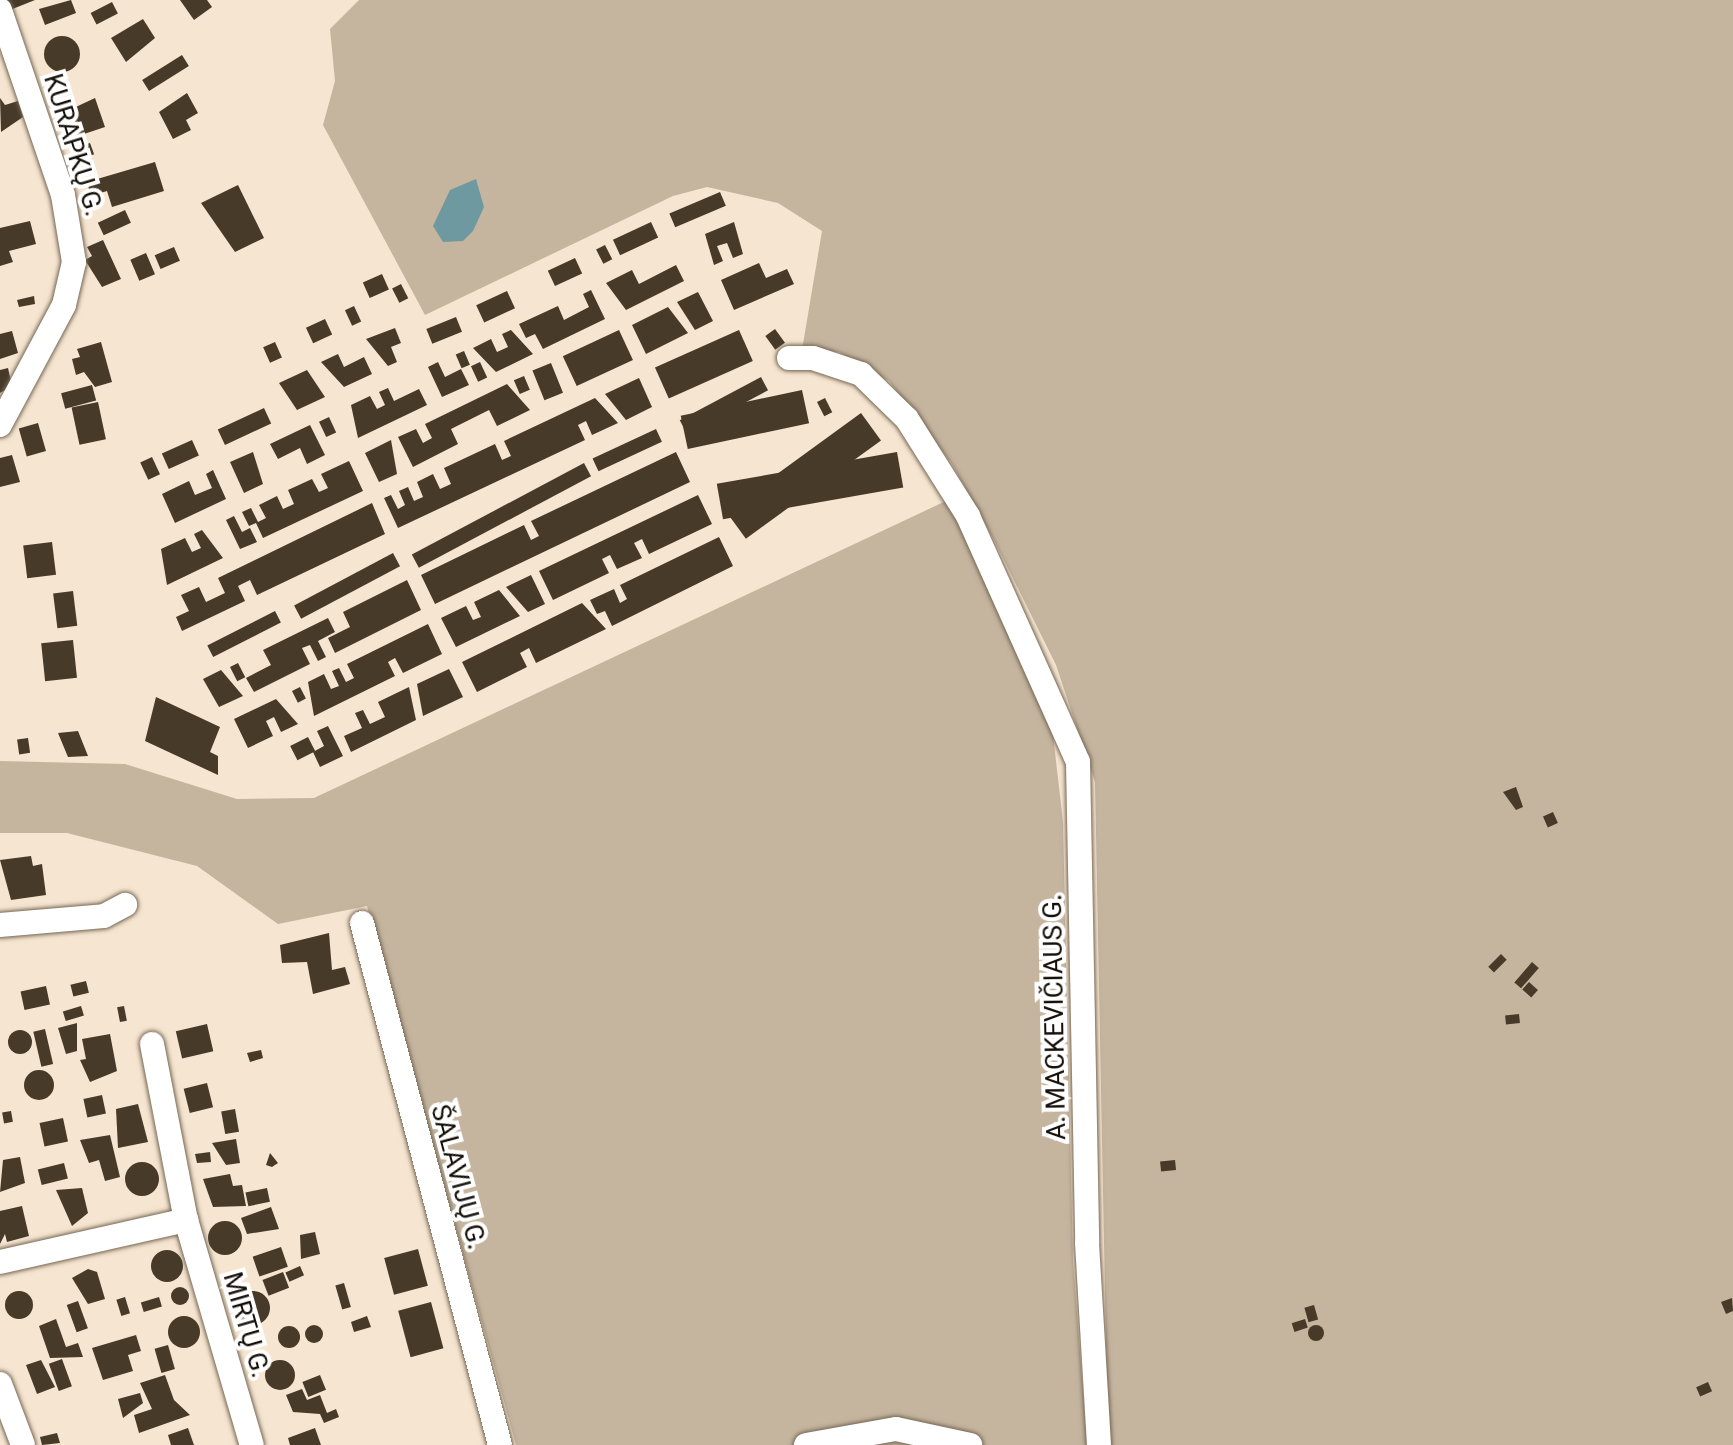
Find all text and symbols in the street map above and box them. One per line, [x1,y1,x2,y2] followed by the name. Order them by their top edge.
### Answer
[37,70,109,220] street label: KURAPKŲ G.
[1037,894,1073,1140] street label: A. MACKEVIČIAUS G.
[424,1101,492,1253] street label: ŠALAVIJŲ G.
[216,1269,276,1381] street label: MIRTŲ G.

